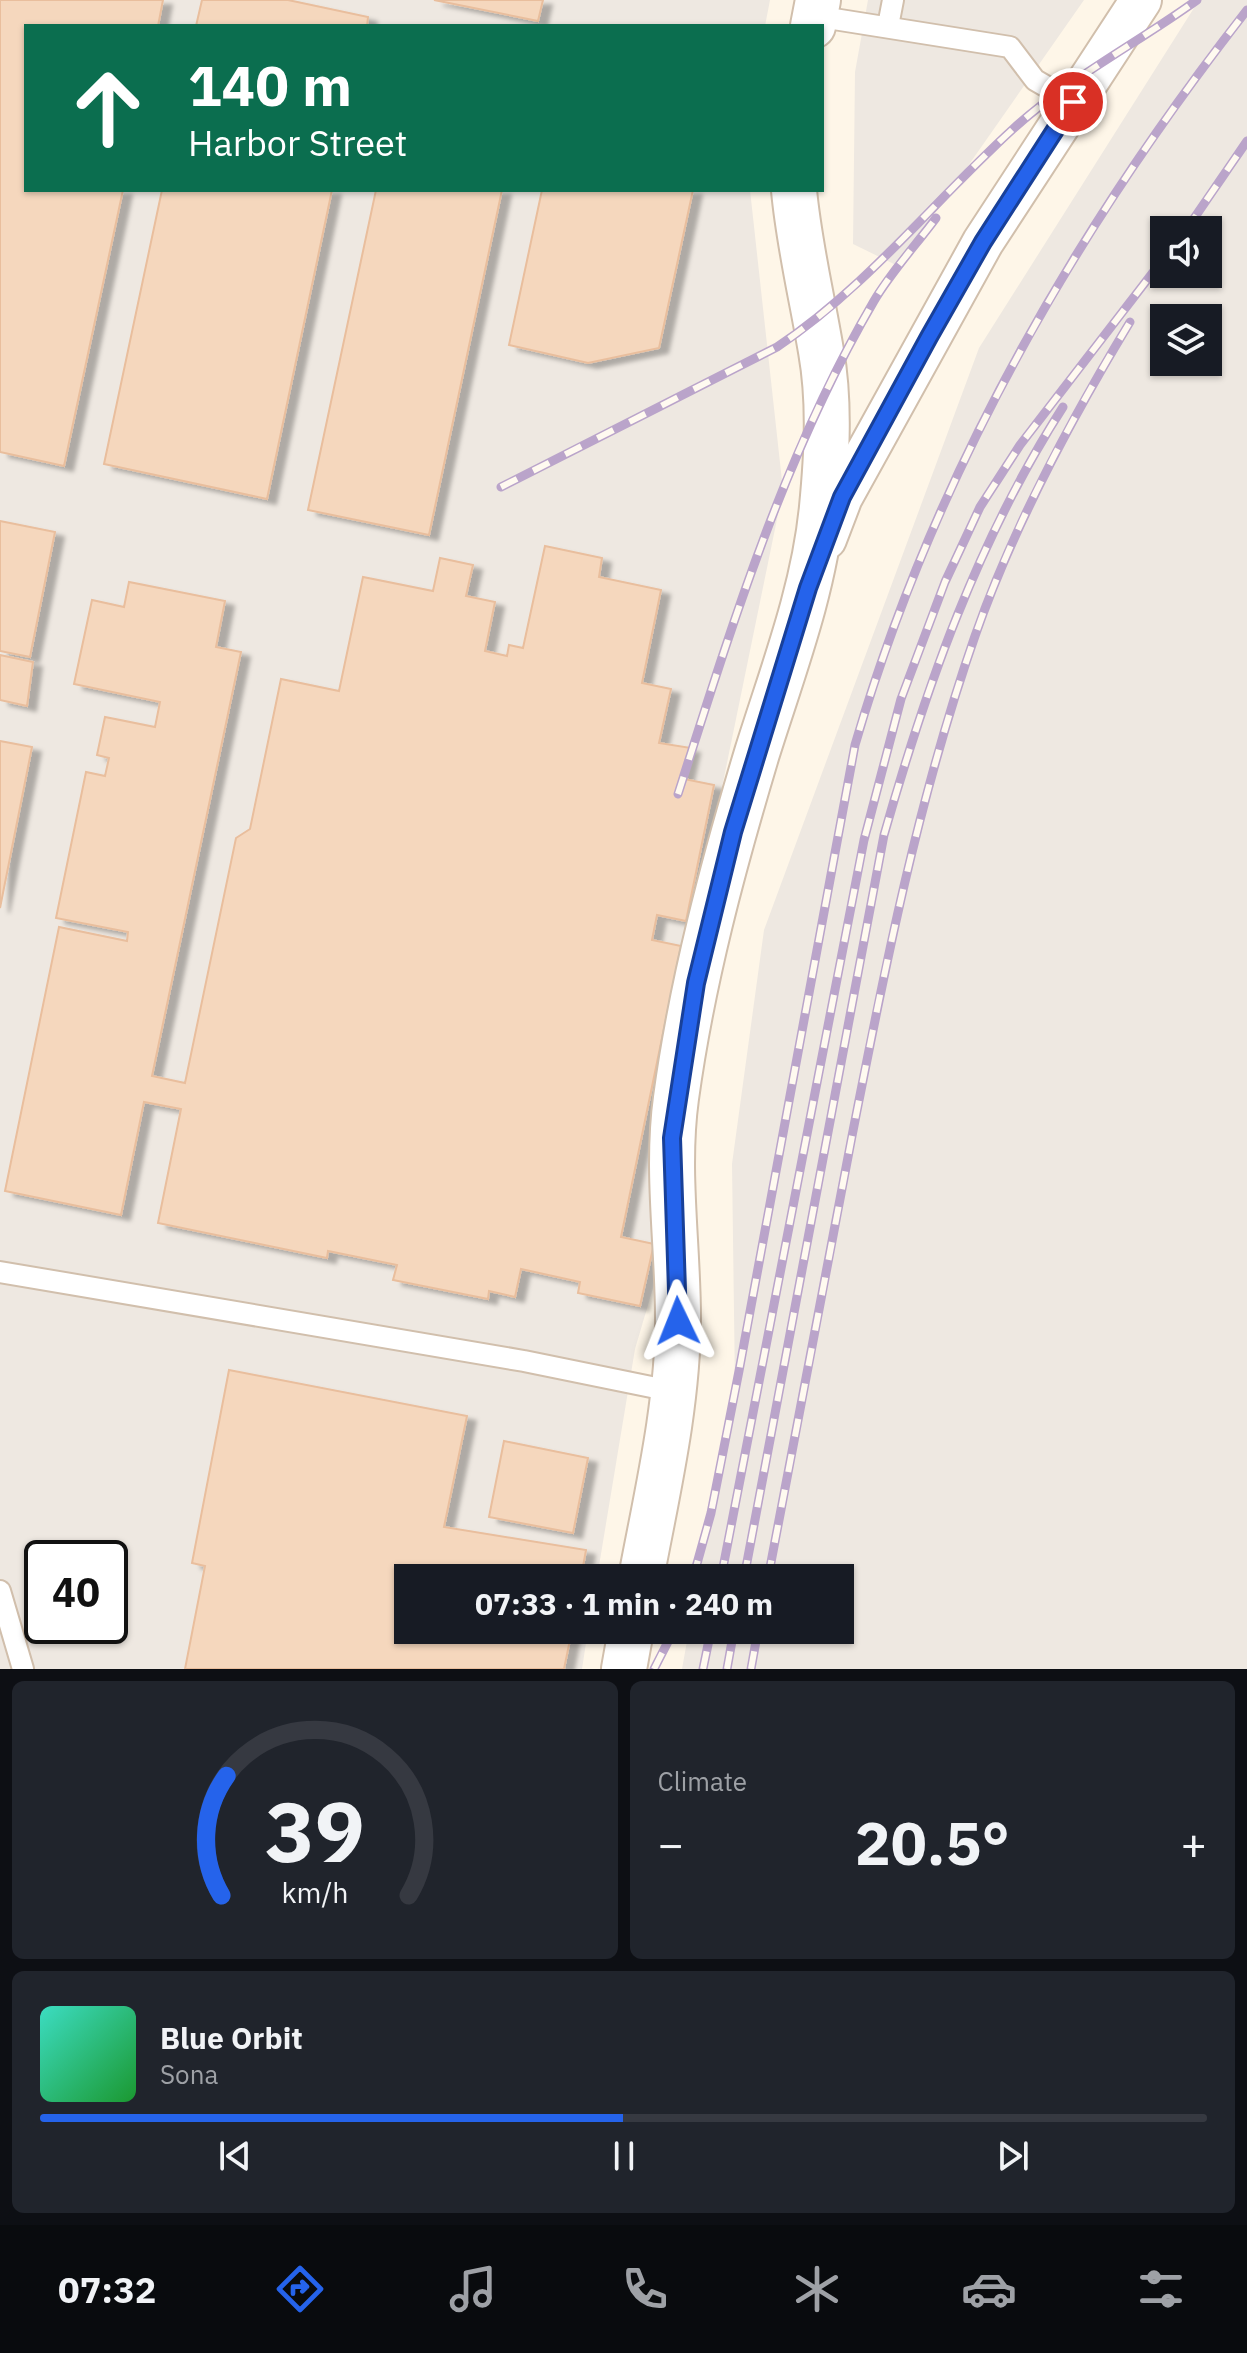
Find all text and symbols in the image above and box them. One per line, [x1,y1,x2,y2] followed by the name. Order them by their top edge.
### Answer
[188,49,352,121] text: 140 m
[56,56,160,160] icon: ahead
[1039,68,1107,136] pin
[1051,80,1095,124] icon: arrive
[188,119,407,166] text: Harbor Street
[1150,216,1222,376] map controls
[1150,216,1222,288] button: sound
[1150,304,1222,376] button: layers
[636,1279,720,1363] position arrow
[24,1540,128,1644] speed limit sign: 40
[475,1584,773,1623] text: 07:33 · 1 min · 240 m
[658,1764,747,1798] text: Climate
[265,1777,365,1885] text: 39
[855,1803,1010,1882] text: 20.5°
[658,1815,684,1872] text: −
[1181,1815,1207,1872] text: +
[281,1874,348,1911] text: km/h
[160,2018,303,2057] text: Blue Orbit
[160,2057,218,2091] text: Sona
[213,2134,257,2178] icon: previous
[602,2134,646,2178] icon: pause
[991,2134,1035,2178] icon: next
[272,2261,328,2317] icon: directions
[445,2261,501,2317] icon: music
[617,2261,673,2317] icon: phone
[789,2261,845,2317] icon: climate
[961,2261,1017,2317] icon: car
[1133,2261,1189,2317] icon: filters
[58,2266,156,2313] text: 07:32

